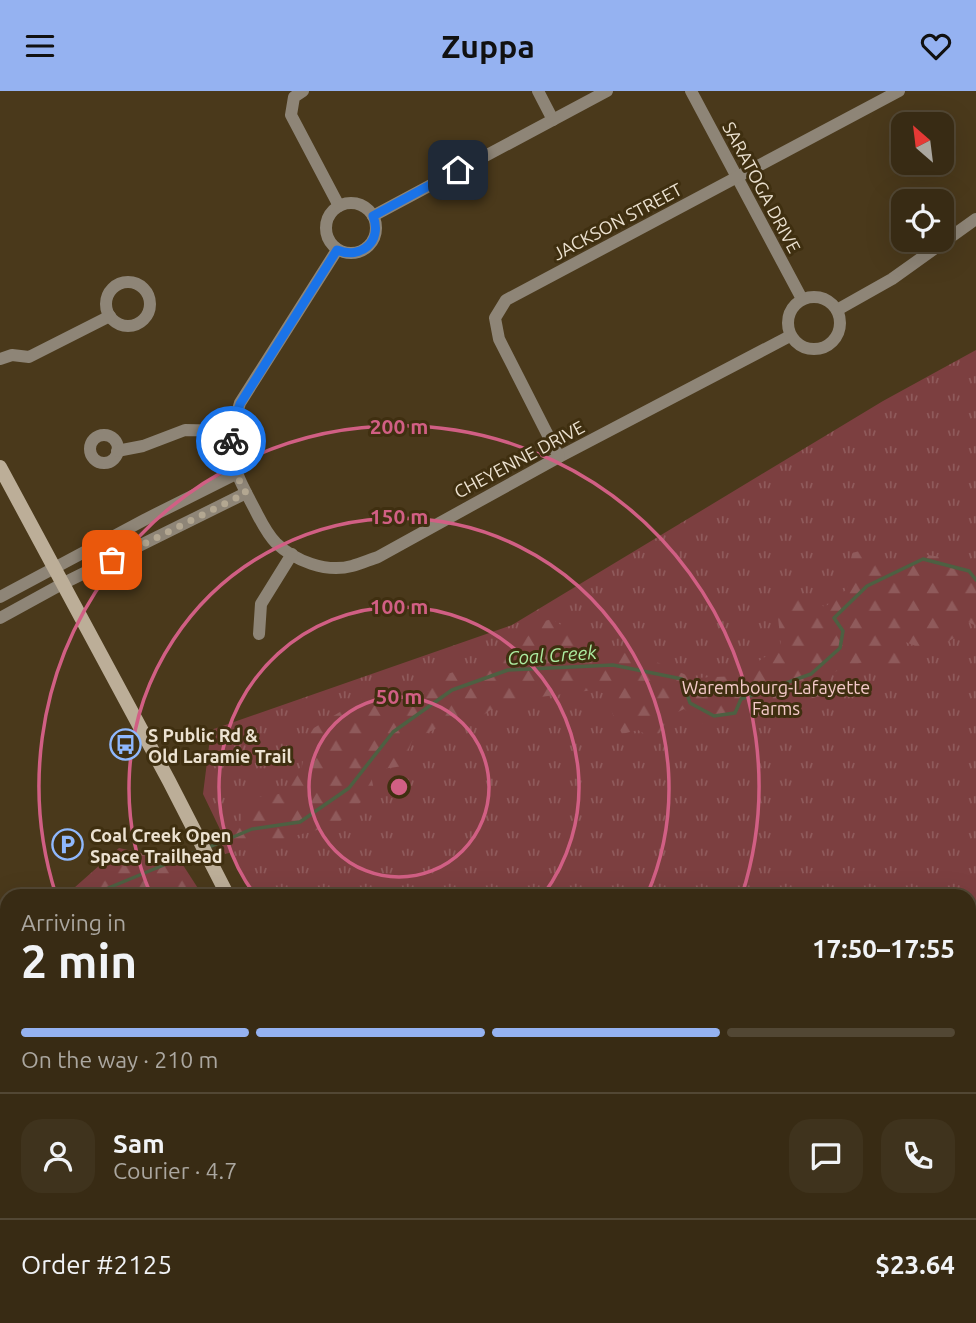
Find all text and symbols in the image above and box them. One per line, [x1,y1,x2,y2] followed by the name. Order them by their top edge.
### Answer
[21,27,59,65] icon: menu
[917,27,955,65] icon: heart
[441,28,535,64] text: Zuppa
[891,112,954,175] north arrow
[891,112,954,252] map controls
[719,118,805,256] street label: SARATOGA DRIVE
[428,140,488,200] pin
[439,151,477,189] icon: home
[549,178,685,264] street label: JACKSON STREET
[891,189,954,252] button: locate
[196,406,266,476] courier
[370,414,428,438] text: 200 m
[451,416,587,502] street label: CHEYENNE DRIVE
[212,422,250,460] icon: bike
[370,504,428,528] text: 150 m
[82,530,142,590] pin
[93,541,131,579] icon: bag
[370,594,428,618] text: 100 m
[506,641,598,669] water label: Coal Creek
[682,677,870,718] park label: Warembourg-Lafayette Farms
[376,684,422,708] text: 50 m
[148,725,292,766] place label: S Public Rd & Old Laramie Trail
[108,728,142,762] bus stop icon: S Public Rd & Old Laramie Trail
[387,775,411,799] centre of rings
[90,825,231,866] place label: Coal Creek Open Space Trailhead
[50,828,84,862] parking icon: Coal Creek Open Space Trailhead
[21,910,126,935] text: Arriving in
[812,934,955,963] text: 17:50–17:55
[21,935,137,987] text: 2 min
[21,1047,218,1072] text: On the way · 210 m
[21,1119,95,1193] button: person
[789,1119,863,1193] button: chat
[881,1119,955,1193] button: phone
[113,1129,165,1158] text: Sam
[113,1158,237,1183] text: Courier · 4.7
[21,1250,172,1279] text: Order #2125
[875,1250,955,1279] text: $23.64

